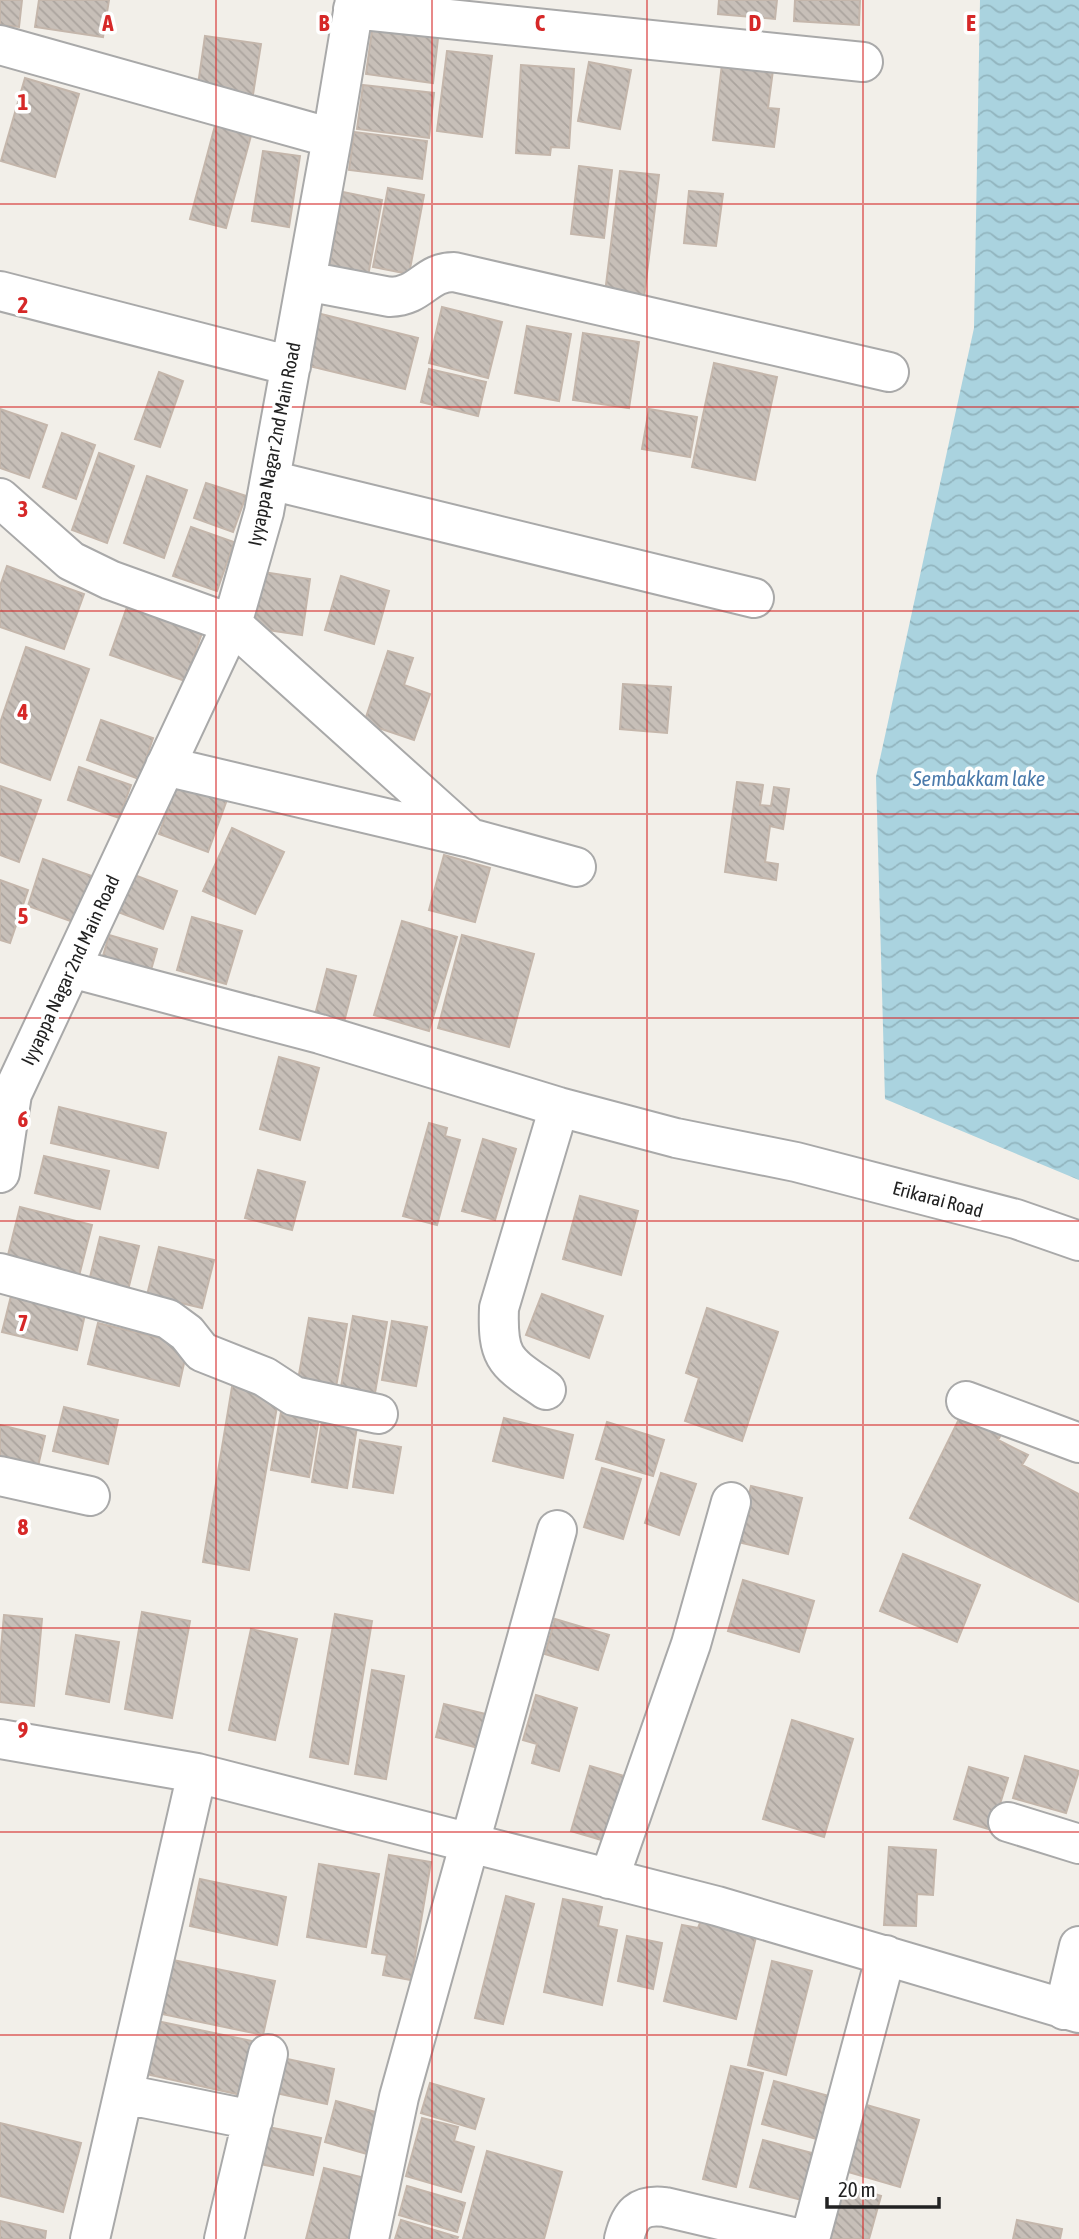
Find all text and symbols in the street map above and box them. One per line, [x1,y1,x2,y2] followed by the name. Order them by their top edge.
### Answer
[101,10,114,36] text: A
[319,10,330,36] text: B
[535,10,546,36] text: C
[749,10,762,36] text: D
[966,10,976,36] text: E
[18,89,29,115] text: 1
[18,292,28,318] text: 2
[243,340,305,548] street label: Iyyappa Nagar 2nd Main Road
[18,496,28,522] text: 3
[17,699,29,725] text: 4
[912,766,1045,790] water label: Sembakkam lake
[16,871,124,1069] street label: Iyyappa Nagar 2nd Main Road
[18,903,29,929] text: 5
[18,1106,29,1132] text: 6
[890,1176,986,1222] street label: Erikarai Road
[18,1310,28,1336] text: 7
[18,1514,29,1540] text: 8
[18,1717,29,1743] text: 9
[827,2166,939,2210] scale bar
[838,2177,876,2201] text: 20 m

